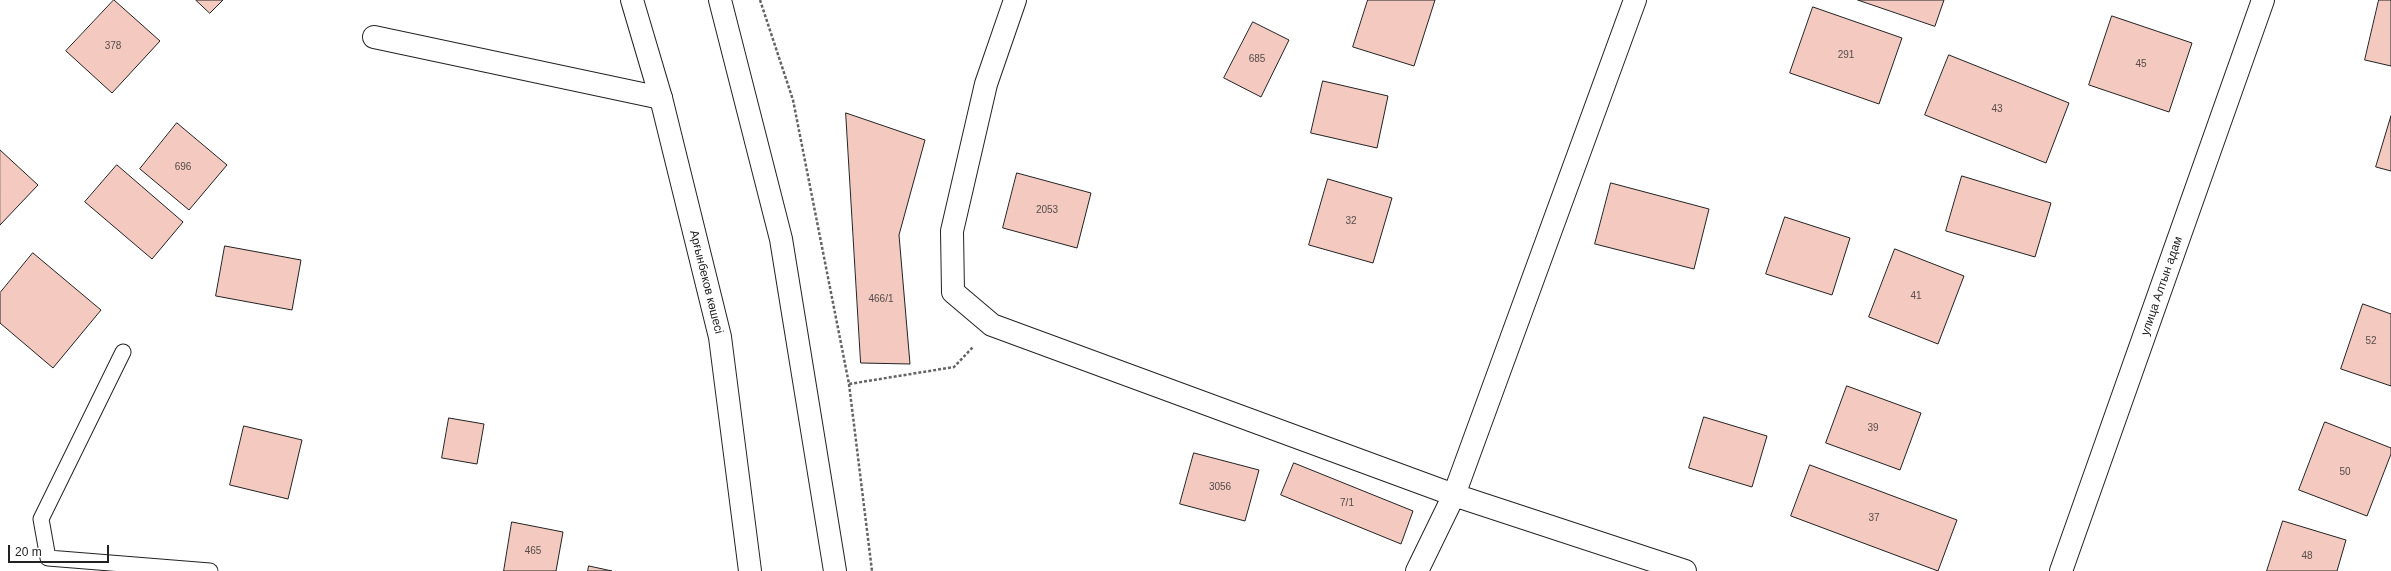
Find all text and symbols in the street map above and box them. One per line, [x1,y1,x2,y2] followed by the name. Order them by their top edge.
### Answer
[105,40,121,52] house number: 378
[1838,49,1854,61] house number: 291
[1249,53,1265,65] house number: 685
[2135,58,2147,70] house number: 45
[1991,103,2003,115] house number: 43
[175,161,191,173] house number: 696
[1036,204,1058,216] house number: 2053
[1345,215,1357,227] house number: 32
[686,229,726,335] street label: Арғынбеков көшесі
[2138,234,2186,338] street label: улица Алтын адам
[1910,290,1922,302] house number: 41
[868,293,894,305] house number: 466/1
[2365,335,2377,347] house number: 52
[1867,422,1879,434] house number: 39
[2339,466,2351,478] house number: 50
[1209,481,1231,493] house number: 3056
[1340,497,1354,509] house number: 7/1
[1868,512,1880,524] house number: 37
[10,537,111,563] scale bar
[15,545,42,559] text: 20 m
[525,545,541,557] house number: 465
[2301,550,2313,562] house number: 48

